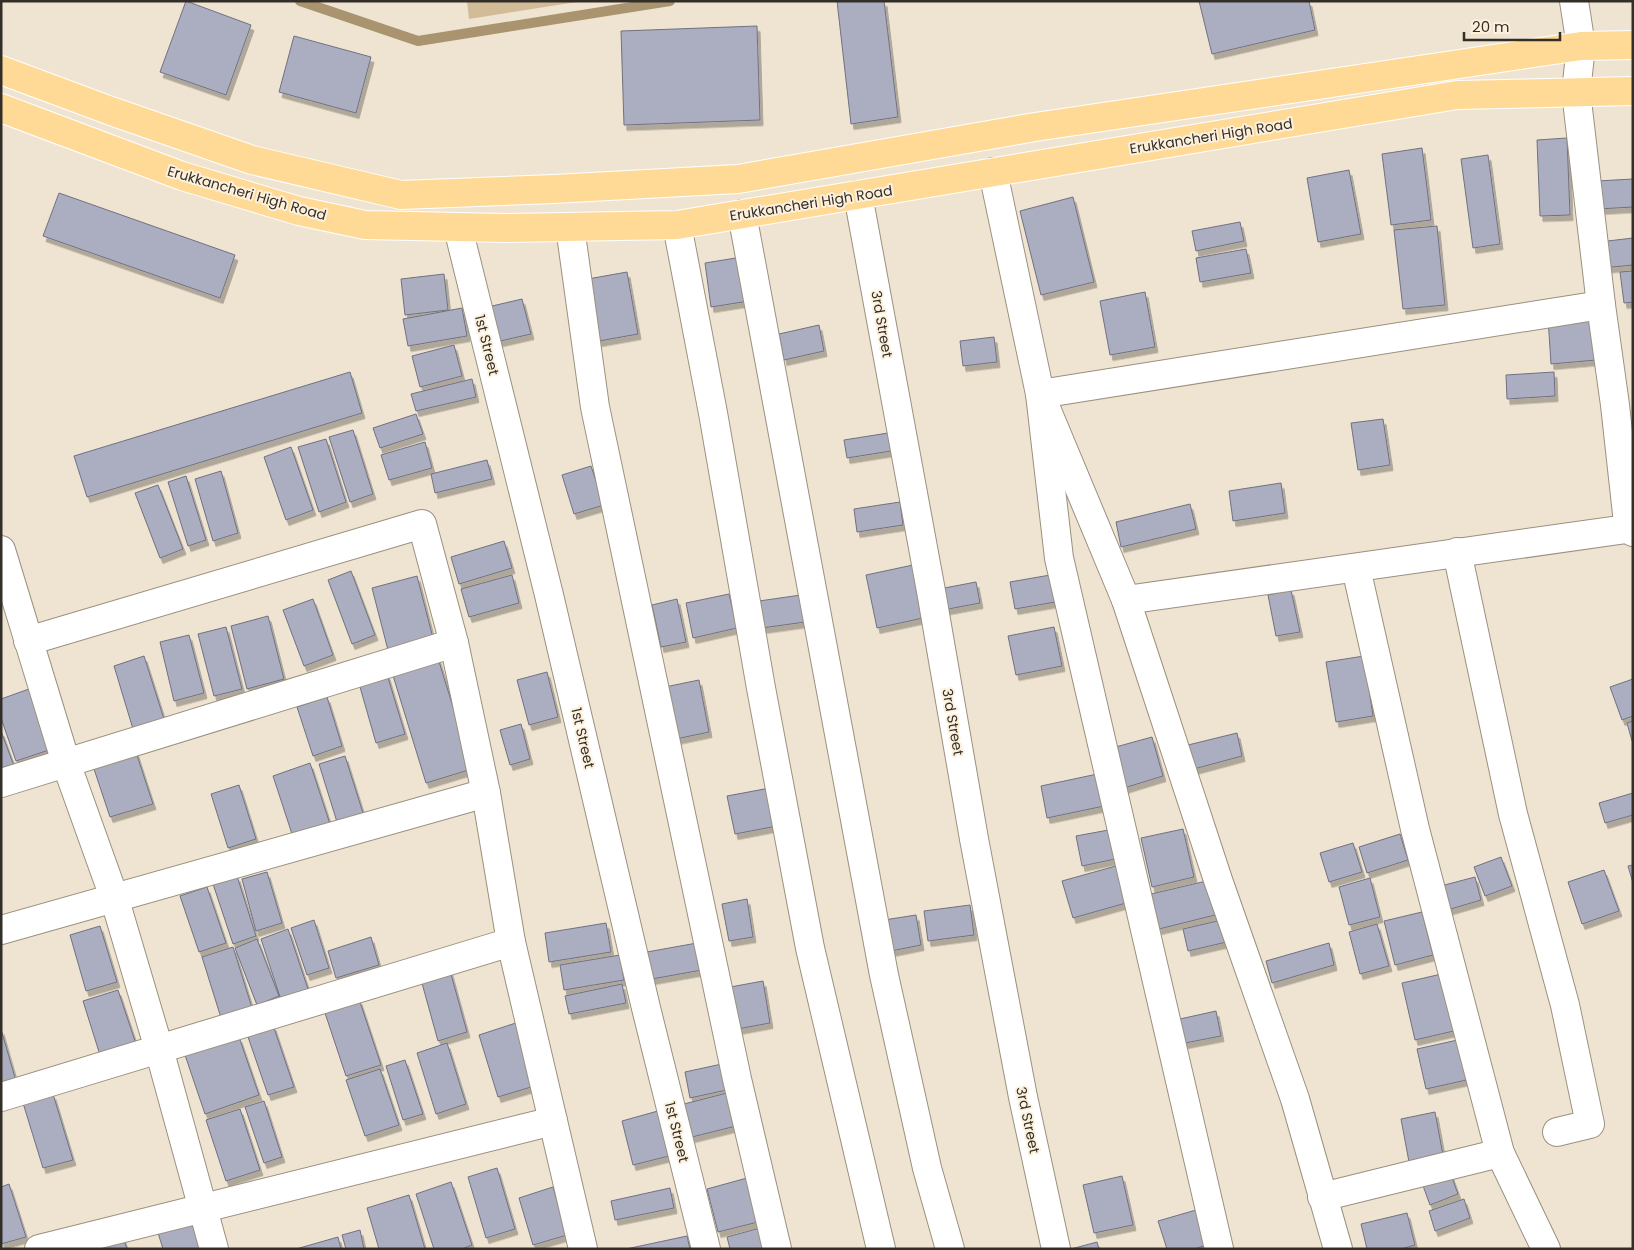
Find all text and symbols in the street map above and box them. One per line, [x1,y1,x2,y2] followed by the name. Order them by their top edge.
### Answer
[1464,10,1560,42] scale bar
[1472,16,1510,37] text: 20 m
[1128,113,1294,159] street label: Erukkancheri High Road
[165,161,329,225] street label: Erukkancheri High Road
[728,180,894,226] street label: Erukkancheri High Road
[866,289,898,359] street label: 3rd Street
[470,313,504,377] street label: 1st Street
[937,687,969,757] street label: 3rd Street
[566,706,600,770] street label: 1st Street
[1011,1085,1045,1155] street label: 3rd Street
[660,1100,694,1164] street label: 1st Street

